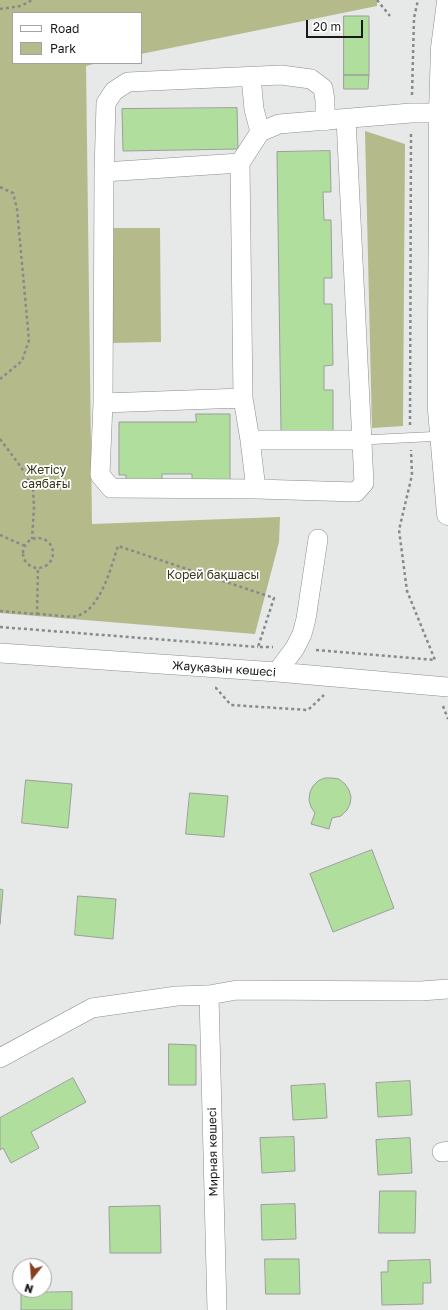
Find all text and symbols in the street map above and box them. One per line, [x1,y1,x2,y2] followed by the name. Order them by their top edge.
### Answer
[12,12,142,64] legend
[308,12,365,38] scale bar
[313,19,341,34] text: 20 m
[50,21,79,36] text: Road
[50,41,76,56] text: Park
[22,463,70,491] park label: Жетісу саябағы
[167,568,259,582] park label: Корей бақшасы
[172,658,276,680] street label: Жауқазын көшесі
[205,1107,221,1197] street label: Мирная көшесі
[12,1258,52,1298] north arrow
[23,1282,35,1296] text: N

